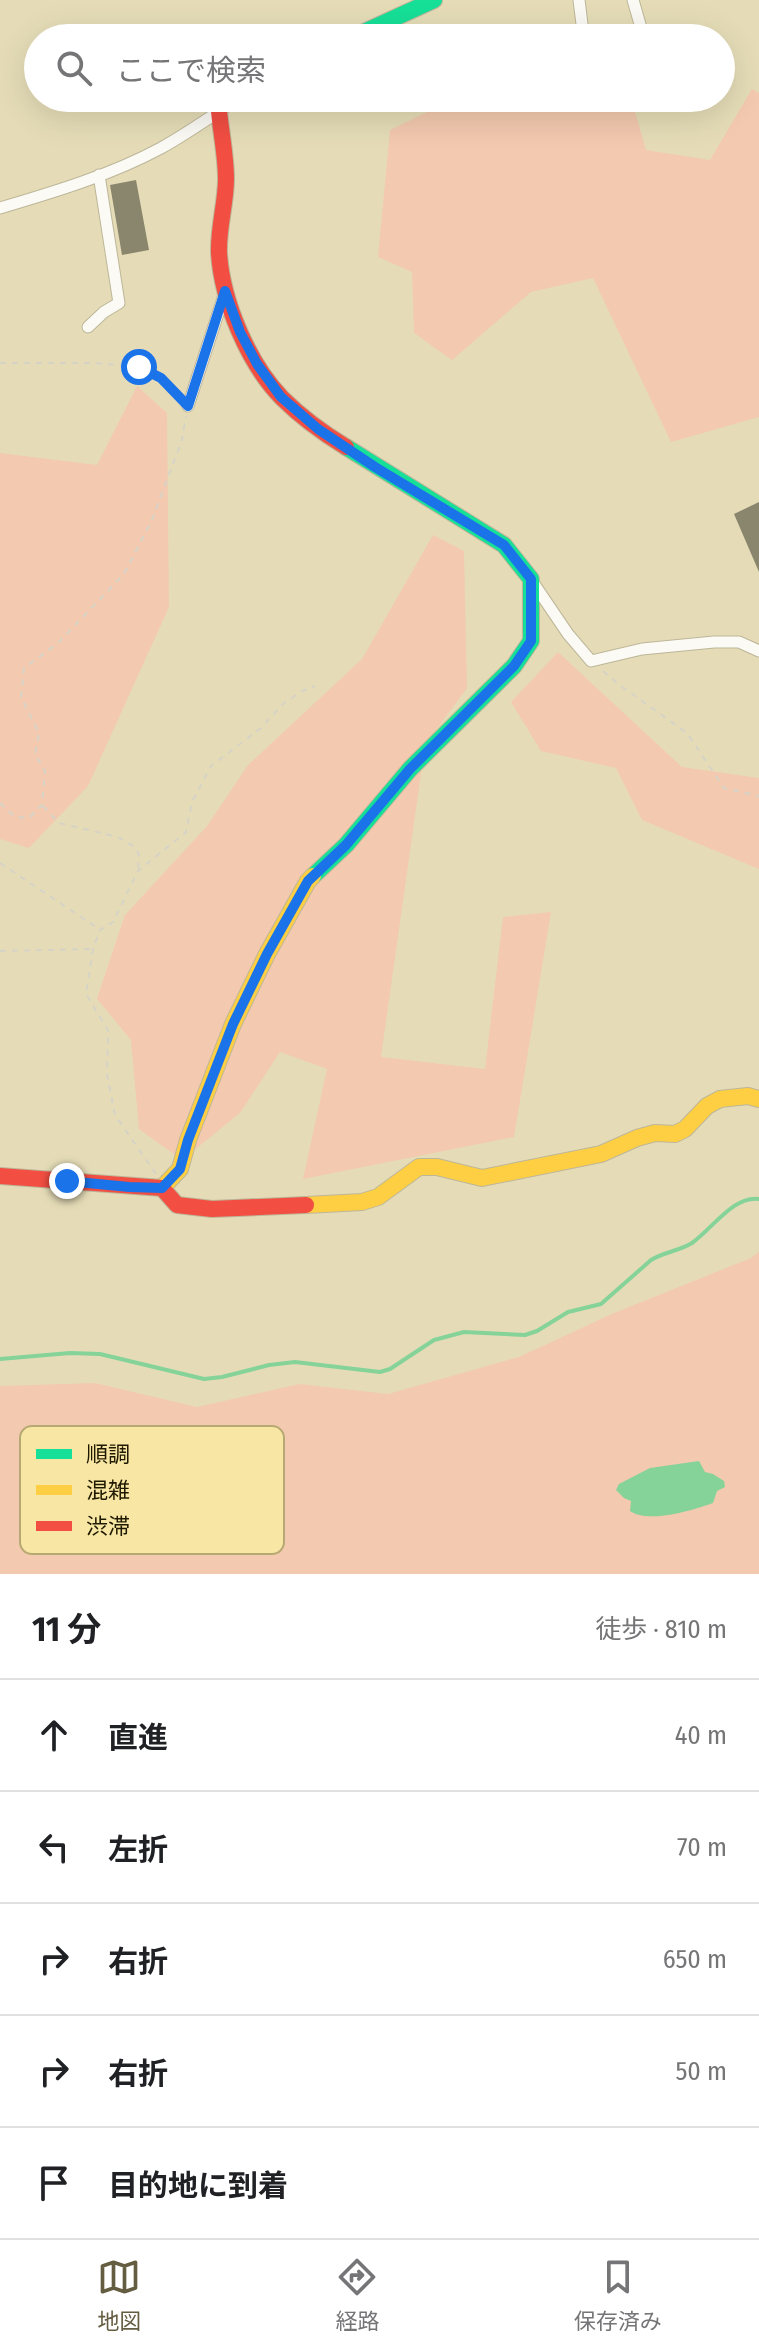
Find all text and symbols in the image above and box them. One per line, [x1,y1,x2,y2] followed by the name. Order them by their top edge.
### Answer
[24,24,735,112] search box
[52,46,96,90] icon: search
[116,53,266,89] text: ここで検索
[121,349,157,385] route start
[49,1163,85,1199] route end
[20,1426,284,1554] legend
[86,1441,130,1468] text: 順調
[86,1477,130,1504] text: 混雑
[86,1513,130,1540] text: 渋滞
[32,1609,101,1650] text: 11 分
[595,1614,727,1645] text: 徒歩 · 810 m
[32,1713,76,1757] icon: ahead
[108,1720,168,1756] text: 直進
[675,1720,727,1751] text: 40 m
[32,1825,76,1869] icon: left
[108,1832,168,1868] text: 左折
[677,1832,727,1863] text: 70 m
[32,1937,76,1981] icon: right
[108,1944,168,1980] text: 右折
[663,1944,727,1975] text: 650 m
[32,2049,76,2093] icon: right
[108,2056,168,2092] text: 右折
[675,2056,727,2087] text: 50 m
[32,2161,76,2205] icon: arrive
[108,2168,288,2204] text: 目的地に到着
[97,2255,141,2335] tab: 地図
[335,2255,380,2335] tab: 経路
[574,2255,662,2335] tab: 保存済み

